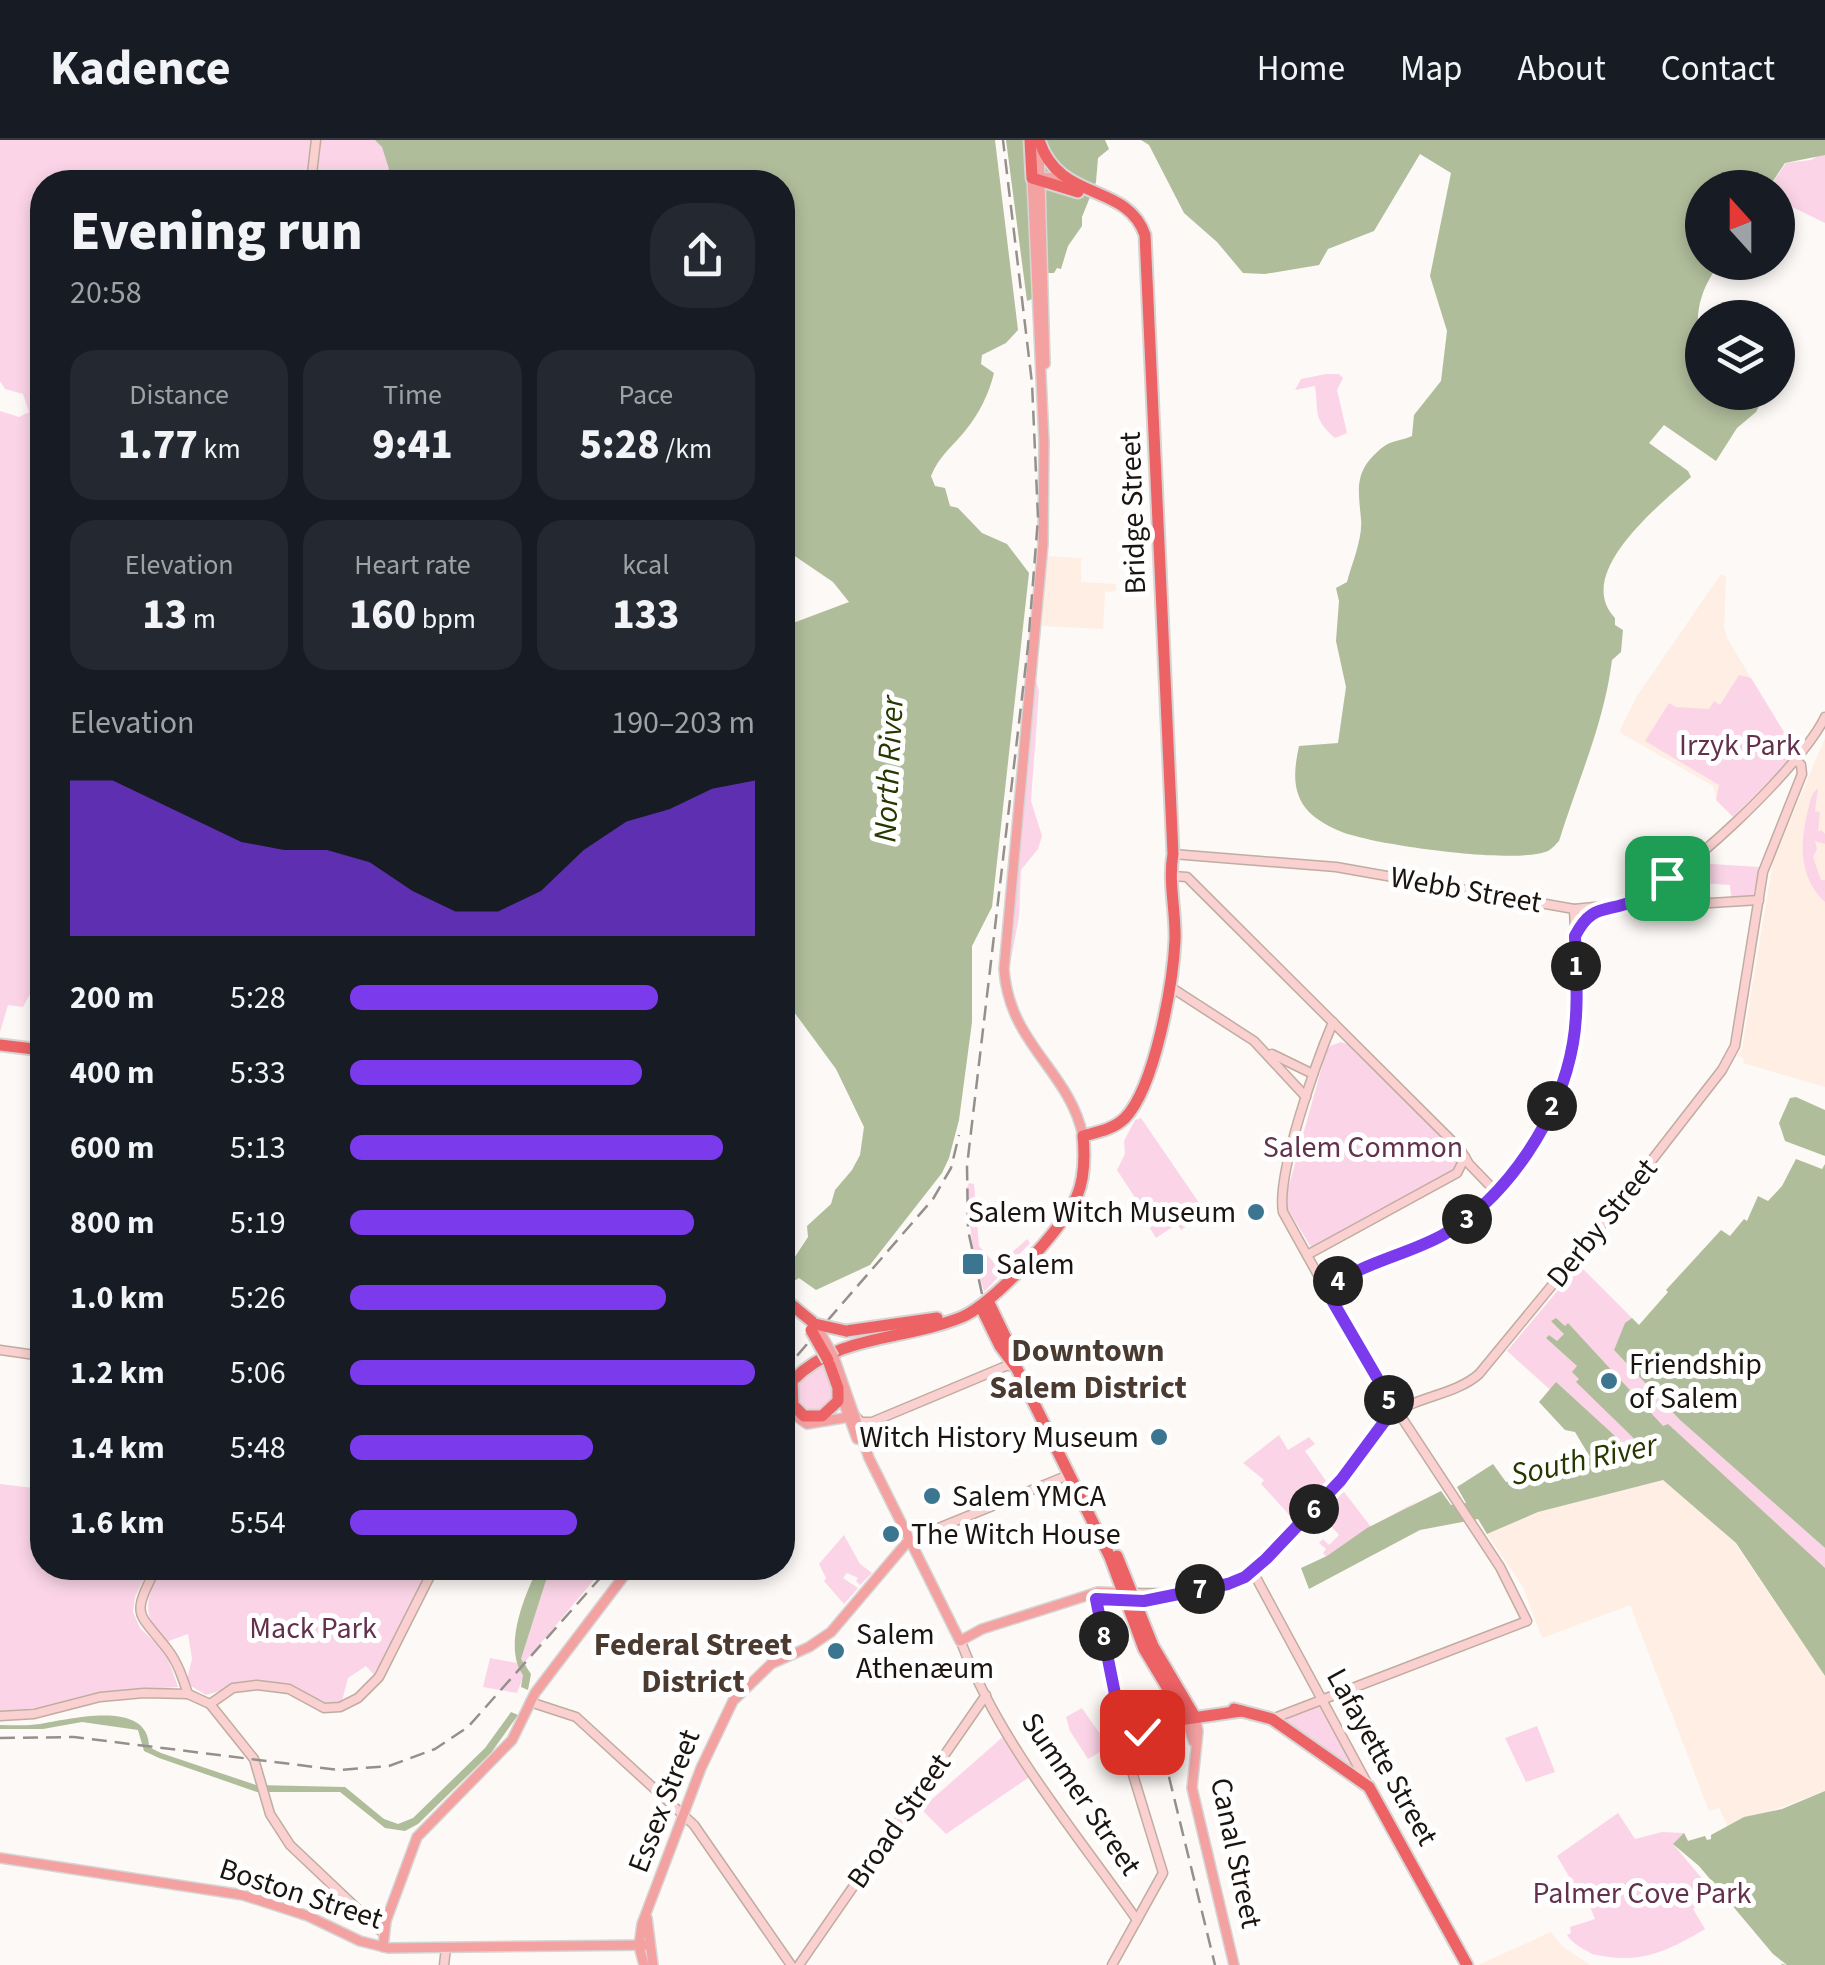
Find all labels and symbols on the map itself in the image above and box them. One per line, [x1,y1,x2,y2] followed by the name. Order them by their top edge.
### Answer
[1685,170,1795,280] north arrow
[1109,431,1157,595] street label: Bridge Street
[862,693,916,843] water label: North River
[1679,724,1801,767] park label: Irzyk Park
[1625,836,1710,921] pin
[1387,856,1545,924] street label: Webb Street
[1551,941,1601,991] pin: 1
[1527,1081,1577,1131] pin: 2
[1263,1126,1463,1169] park label: Salem Common
[1536,1149,1668,1297] street label: Derby Street
[968,1191,1236,1234] place label: Salem Witch Museum
[1442,1194,1492,1244] pin: 3
[1245,1201,1267,1223] marker: Salem Witch Museum
[996,1243,1075,1286] place label: Salem
[960,1251,986,1277] marker: Salem
[1313,1256,1363,1306] pin: 4
[989,1328,1187,1411] district label: Downtown Salem District
[1629,1343,1762,1420] place label: Friendship of Salem
[1598,1370,1620,1392] marker: Friendship of Salem
[1364,1375,1414,1425] pin: 5
[859,1416,1139,1459] place label: Witch History Museum
[1506,1422,1664,1498] water label: South River
[1148,1426,1170,1448] marker: Witch History Museum
[952,1475,1107,1518] place label: Salem YMCA
[1289,1484,1339,1534] pin: 6
[921,1485,943,1507] marker: Salem YMCA
[911,1513,1121,1556] place label: The Witch House
[880,1523,902,1545] marker: The Witch House
[1175,1564,1225,1614] pin: 7
[249,1607,377,1650] park label: Mack Park
[1079,1611,1129,1661] pin: 8
[856,1613,994,1690] place label: Salem Athenæum
[594,1622,792,1705] district label: Federal Street District
[825,1640,847,1662] marker: Salem Athenæum
[1315,1661,1449,1853] street label: Lafayette Street
[1100,1690,1185,1775] pin
[1010,1704,1152,1884] street label: Summer Street
[617,1723,711,1879] street label: Essex Street
[836,1745,962,1897] street label: Broad Street
[1199,1774,1273,1932] street label: Canal Street
[214,1847,388,1941] street label: Boston Street
[1533,1872,1752,1915] park label: Palmer Cove Park

